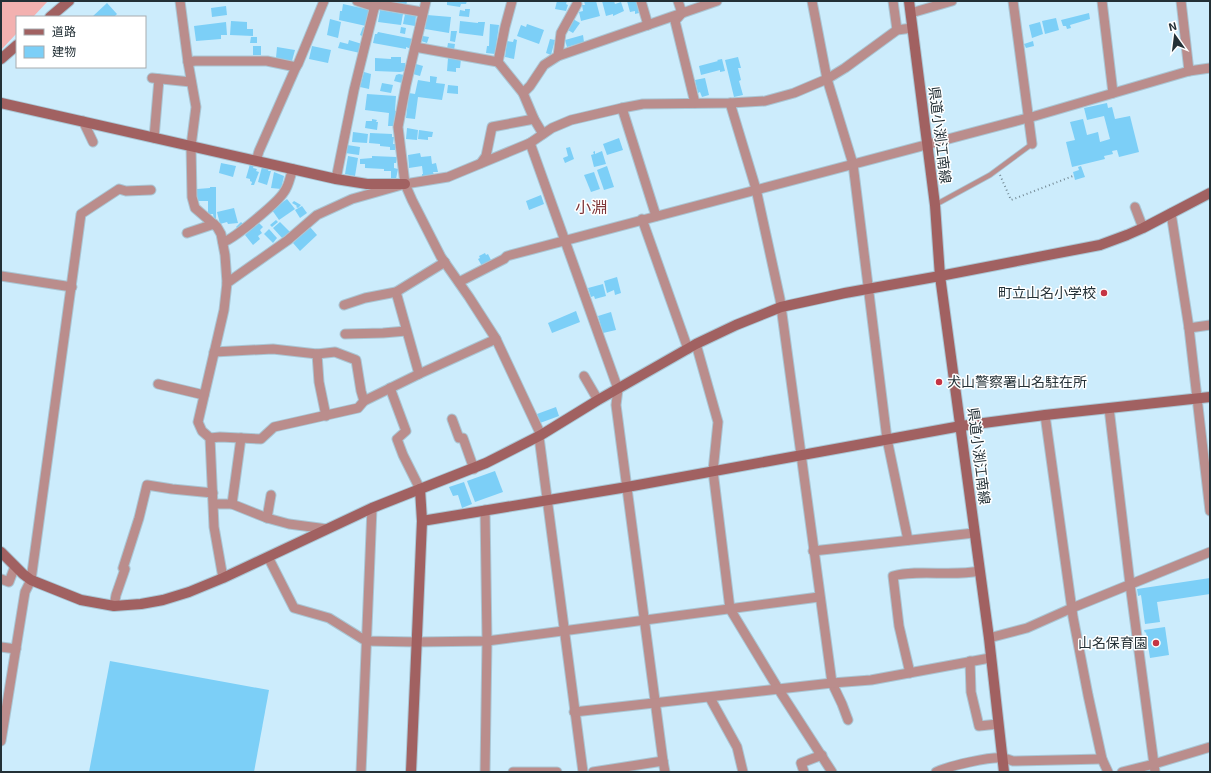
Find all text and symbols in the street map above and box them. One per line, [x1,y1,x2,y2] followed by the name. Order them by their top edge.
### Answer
[16,16,146,68] legend
[1155,16,1195,56] north arrow
[1167,19,1178,33] text: N
[52,24,76,38] text: 道路
[52,44,76,58] text: 建物
[926,85,955,185] street label: 県道小渕江南線
[575,197,607,216] district label: 小淵
[998,284,1096,301] place label: 町立山名小学校
[1099,288,1109,298] marker: 町立山名小学校
[947,373,1087,390] place label: 犬山警察署山名駐在所
[934,377,944,387] marker: 犬山警察署山名駐在所
[965,406,994,506] street label: 県道小渕江南線
[1078,634,1148,651] place label: 山名保育園
[1151,638,1161,648] marker: 山名保育園

